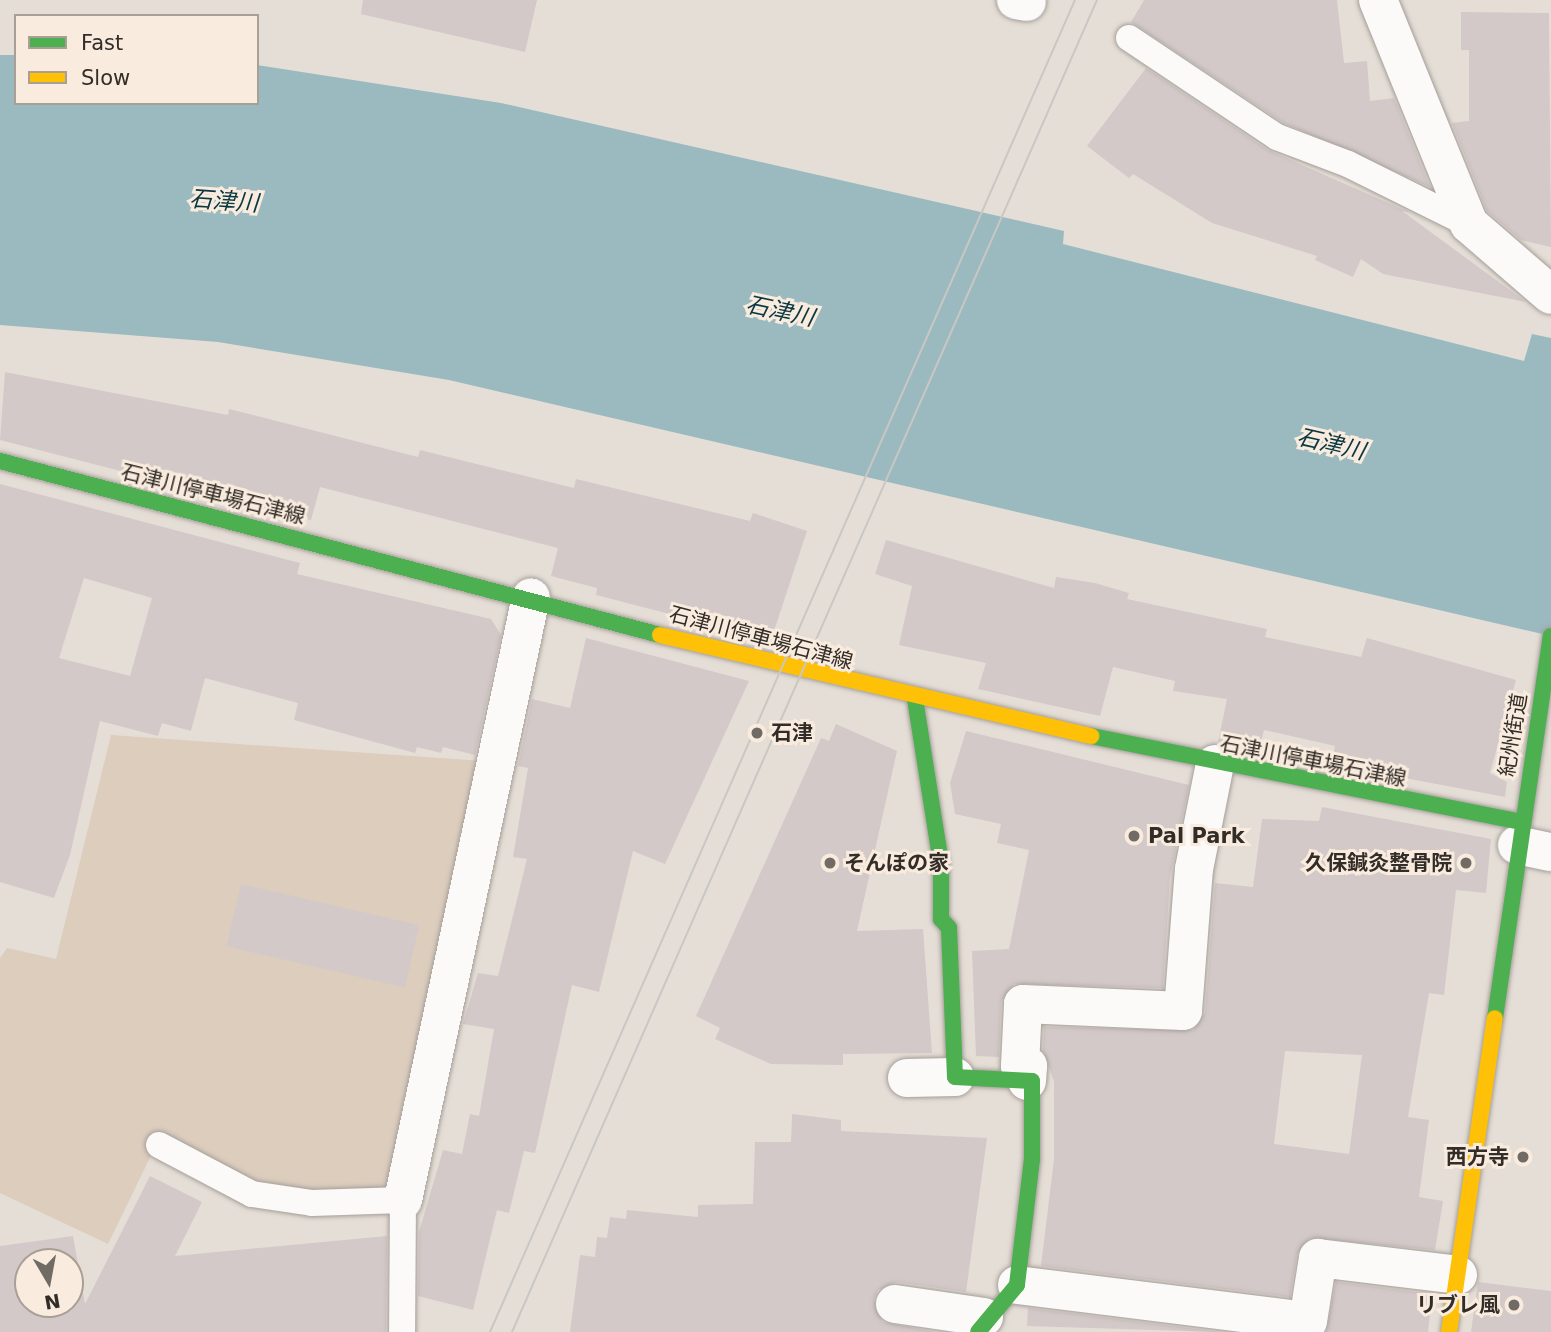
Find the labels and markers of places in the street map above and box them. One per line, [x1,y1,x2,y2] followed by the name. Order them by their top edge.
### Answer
[771,720,813,746] place label: 石津
[749,725,765,741] marker: 石津
[1148,823,1245,849] place label: Pal Park
[1126,828,1142,844] marker: Pal Park
[844,850,949,876] place label: そんぽの家
[1305,850,1452,876] place label: 久保鍼灸整骨院
[822,855,838,871] marker: そんぽの家
[1458,855,1474,871] marker: 久保鍼灸整骨院
[1446,1144,1509,1170] place label: 西方寺
[1515,1149,1531,1165] marker: 西方寺
[1416,1292,1500,1318] place label: リブレ風
[1506,1297,1522,1313] marker: リブレ風

